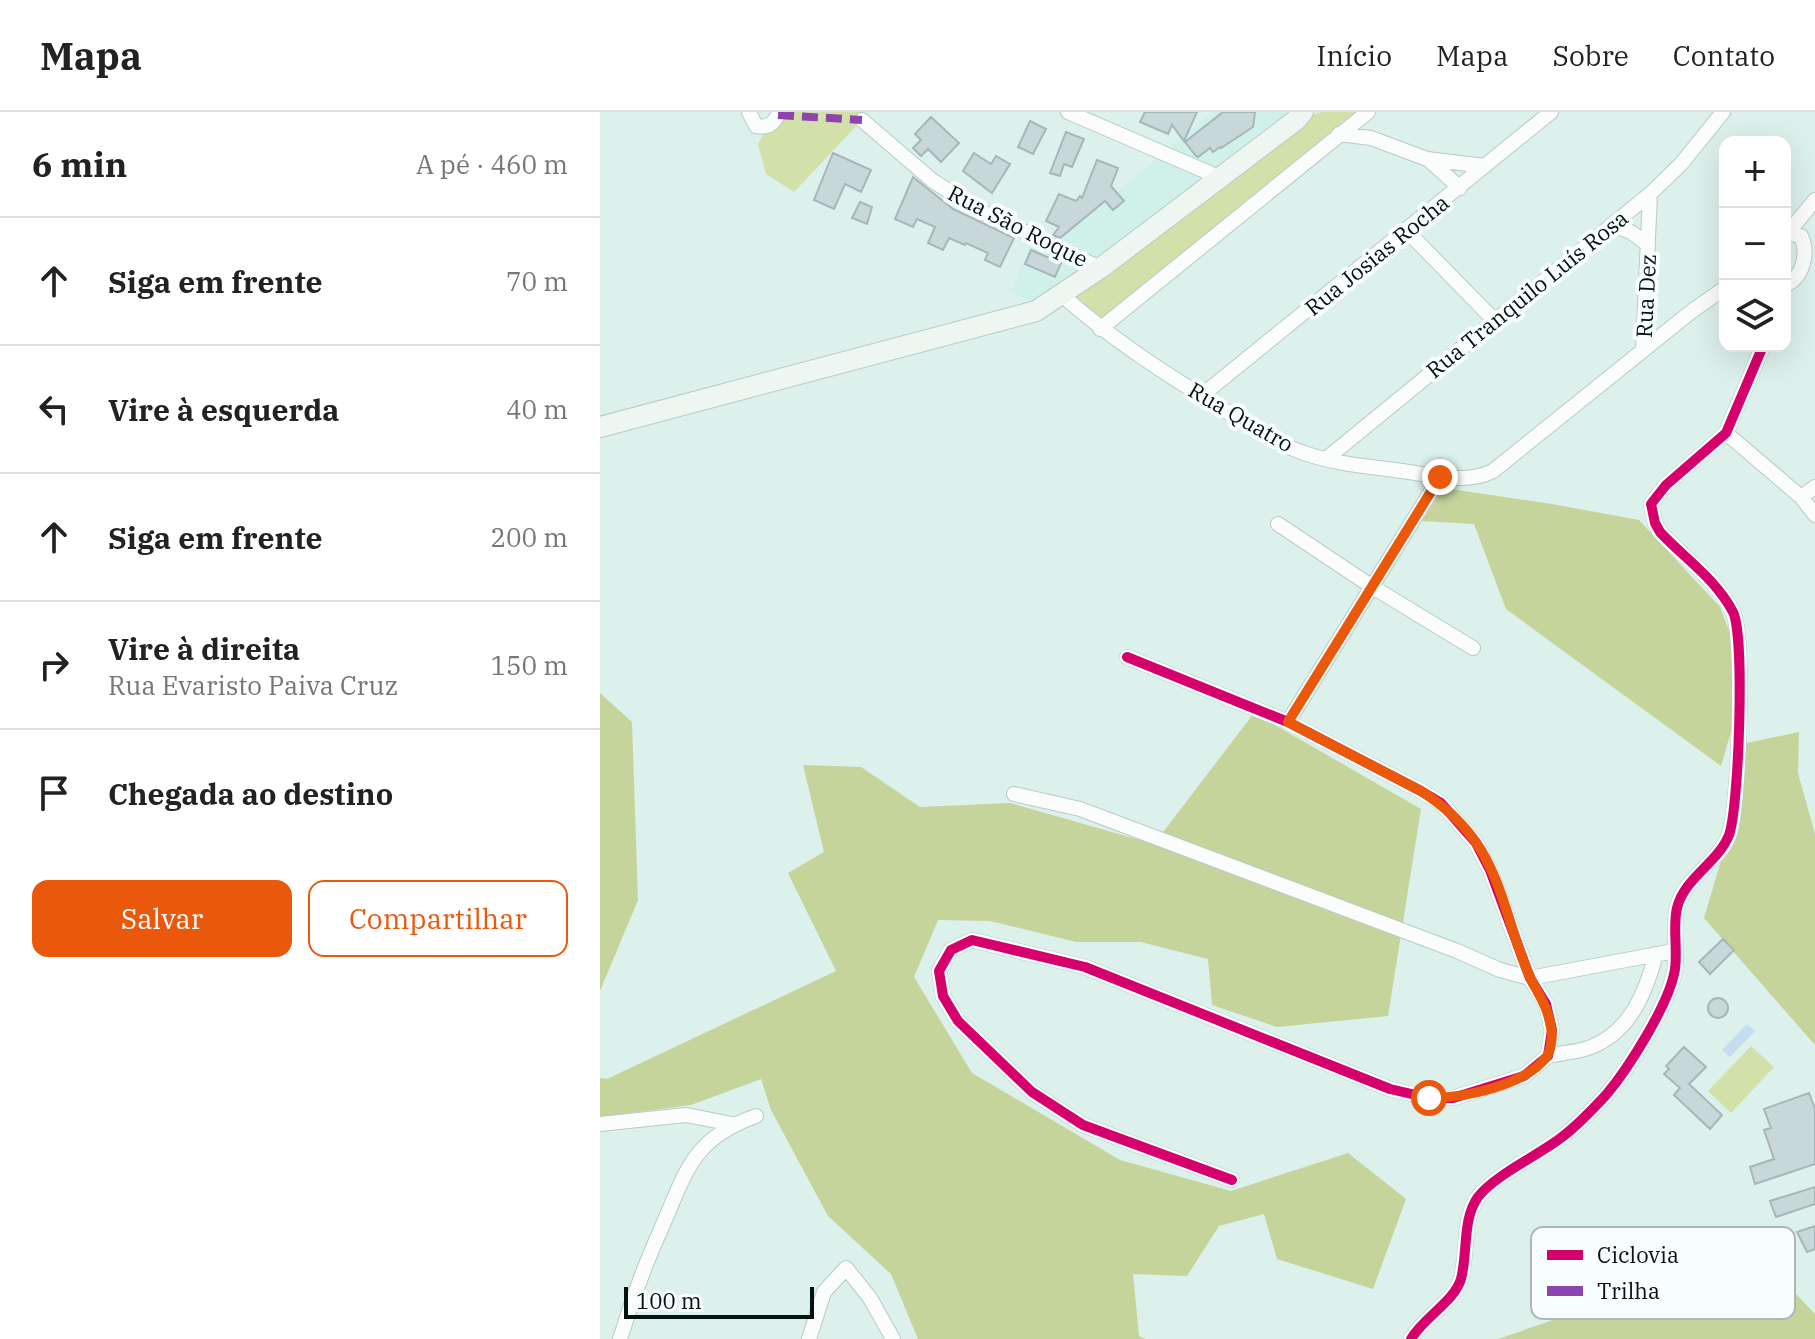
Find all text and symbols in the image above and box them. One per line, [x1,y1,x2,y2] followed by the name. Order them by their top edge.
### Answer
[40,31,142,80] text: Mapa
[1317,37,1392,74] text: Início
[1436,37,1508,74] text: Mapa
[1552,37,1629,74] text: Sobre
[1673,37,1775,74] text: Contato
[1719,136,1791,352] map controls
[1719,136,1791,208] button: +
[32,142,127,186] text: 6 min
[416,147,568,181] text: A pé · 460 m
[943,178,1093,273] street label: Rua São Roque
[1299,188,1455,322] street label: Rua Josias Rocha
[1420,203,1634,384] street label: Rua Tranquilo Luís Rosa
[1719,208,1791,280] button: −
[1629,253,1662,339] street label: Rua Dez
[32,259,76,303] icon: ahead
[108,262,323,301] text: Siga em frente
[506,264,568,298] text: 70 m
[1719,280,1791,352] button: layers
[1184,375,1299,458] street label: Rua Quatro
[32,387,76,431] icon: left
[108,390,339,429] text: Vire à esquerda
[506,392,568,426] text: 40 m
[1422,459,1458,495] route end
[32,515,76,559] icon: ahead
[108,518,323,557] text: Siga em frente
[490,520,568,554] text: 200 m
[108,629,300,668] text: Vire à direita
[32,643,76,687] icon: right
[490,648,568,682] text: 150 m
[108,668,398,702] text: Rua Evaristo Paiva Cruz
[32,771,76,815] icon: arrive
[108,774,393,813] text: Chegada ao destino
[32,880,292,957] button: Salvar
[308,880,568,957] button: Compartilhar
[1411,1080,1447,1116] route start
[1531,1227,1795,1319] legend
[1597,1240,1679,1269] text: Ciclovia
[1597,1276,1660,1305] text: Trilha
[624,1283,814,1319] scale bar
[636,1286,702,1315] text: 100 m

